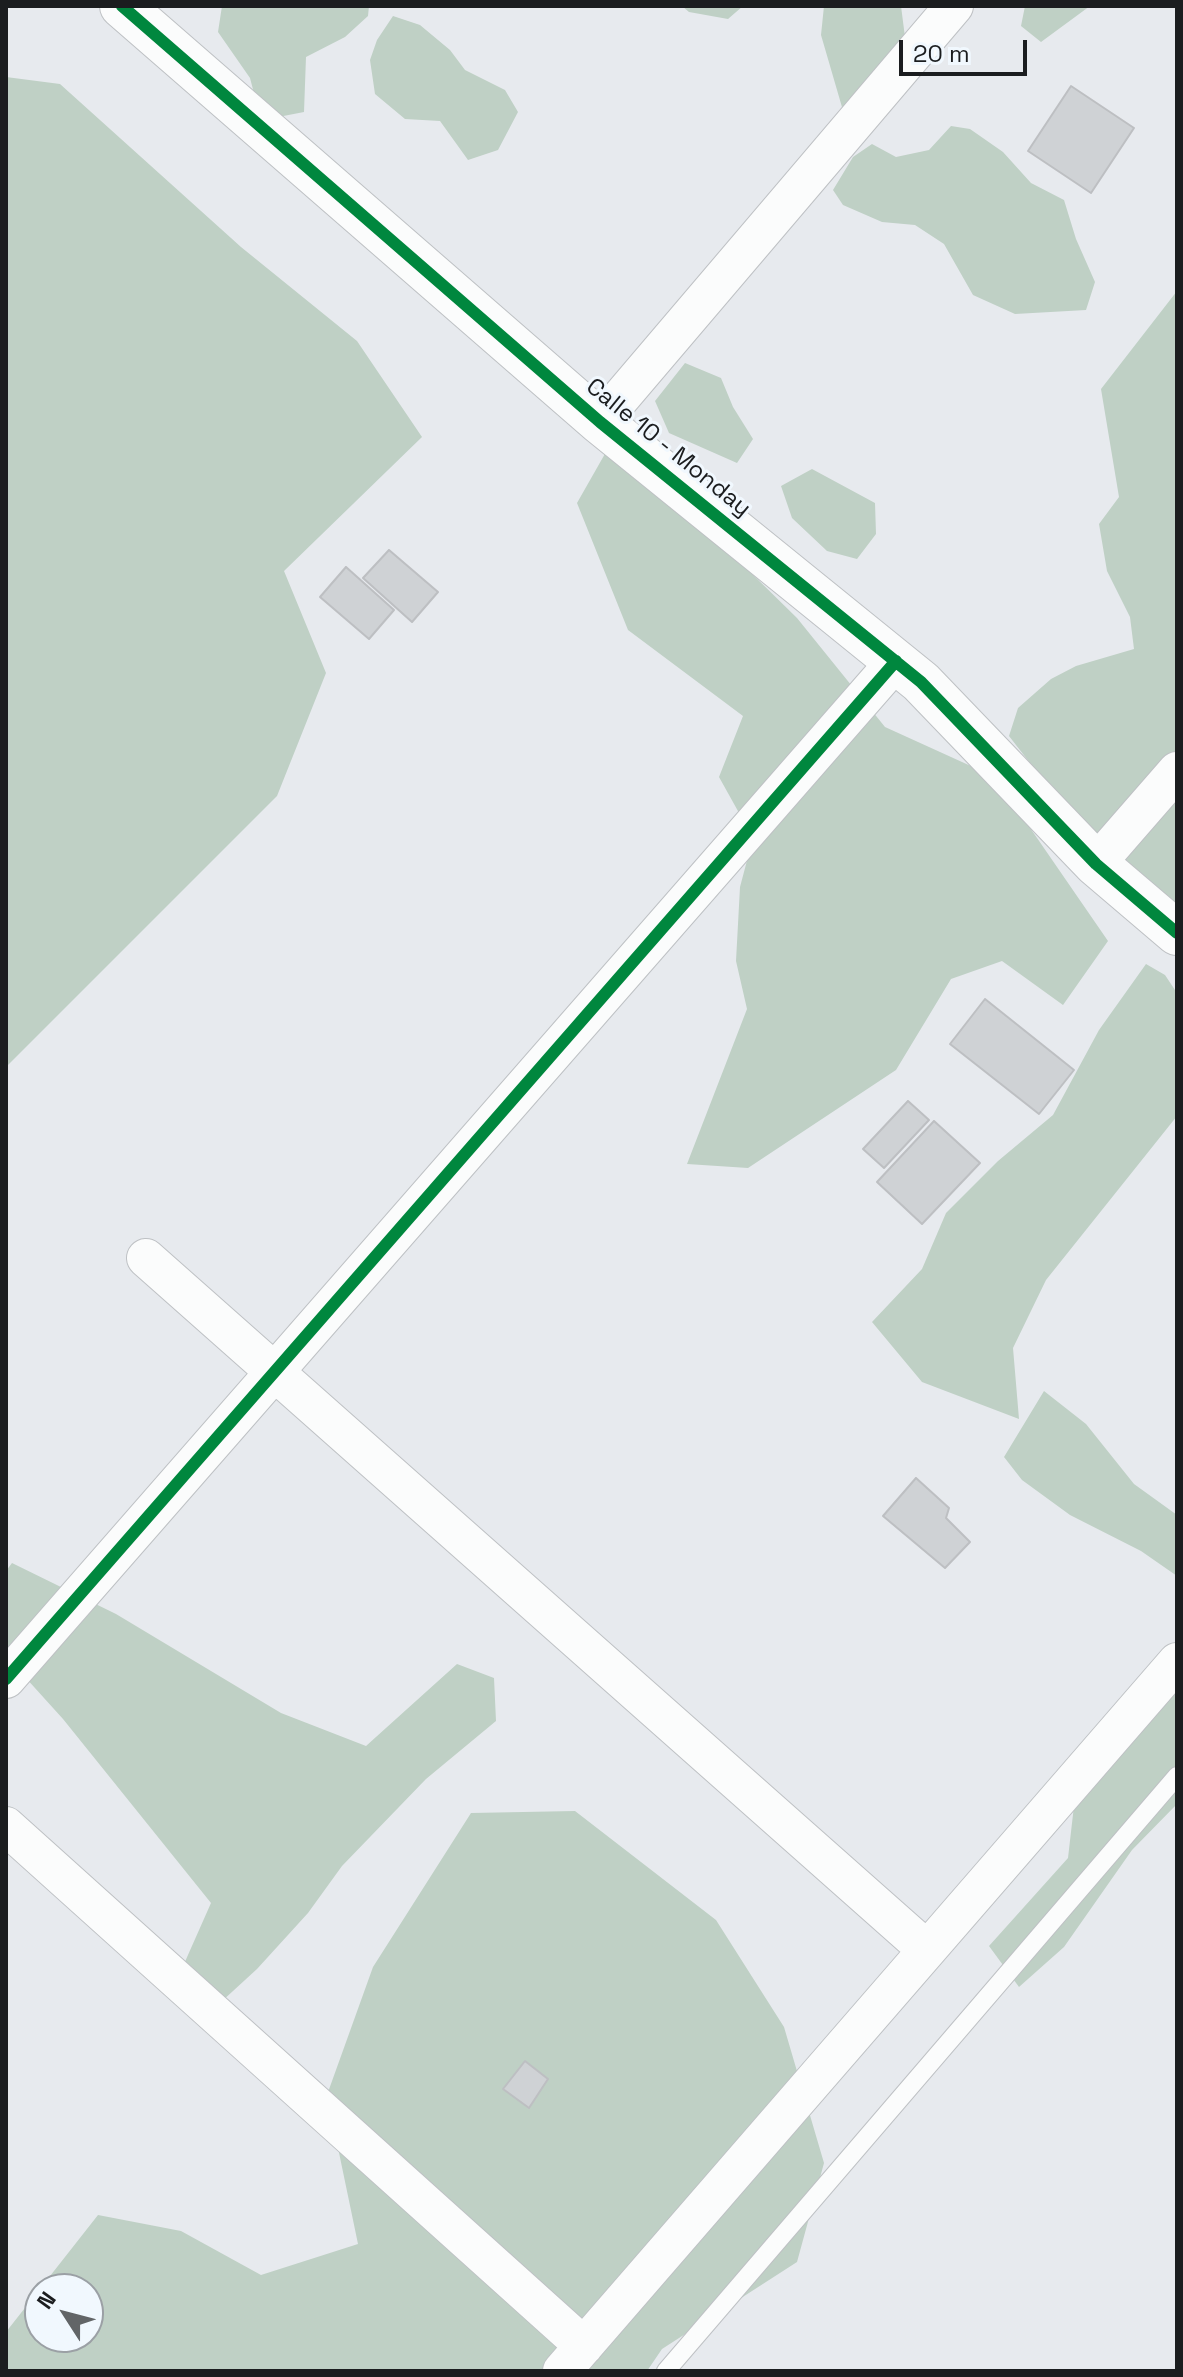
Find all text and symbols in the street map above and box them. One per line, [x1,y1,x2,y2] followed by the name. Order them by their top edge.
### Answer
[903,24,1031,74] scale bar
[913,38,970,69] text: 20 m
[580,373,756,523] street label: Calle 10 - Monday
[24,2273,104,2353] north arrow
[31,2286,62,2314] text: N

